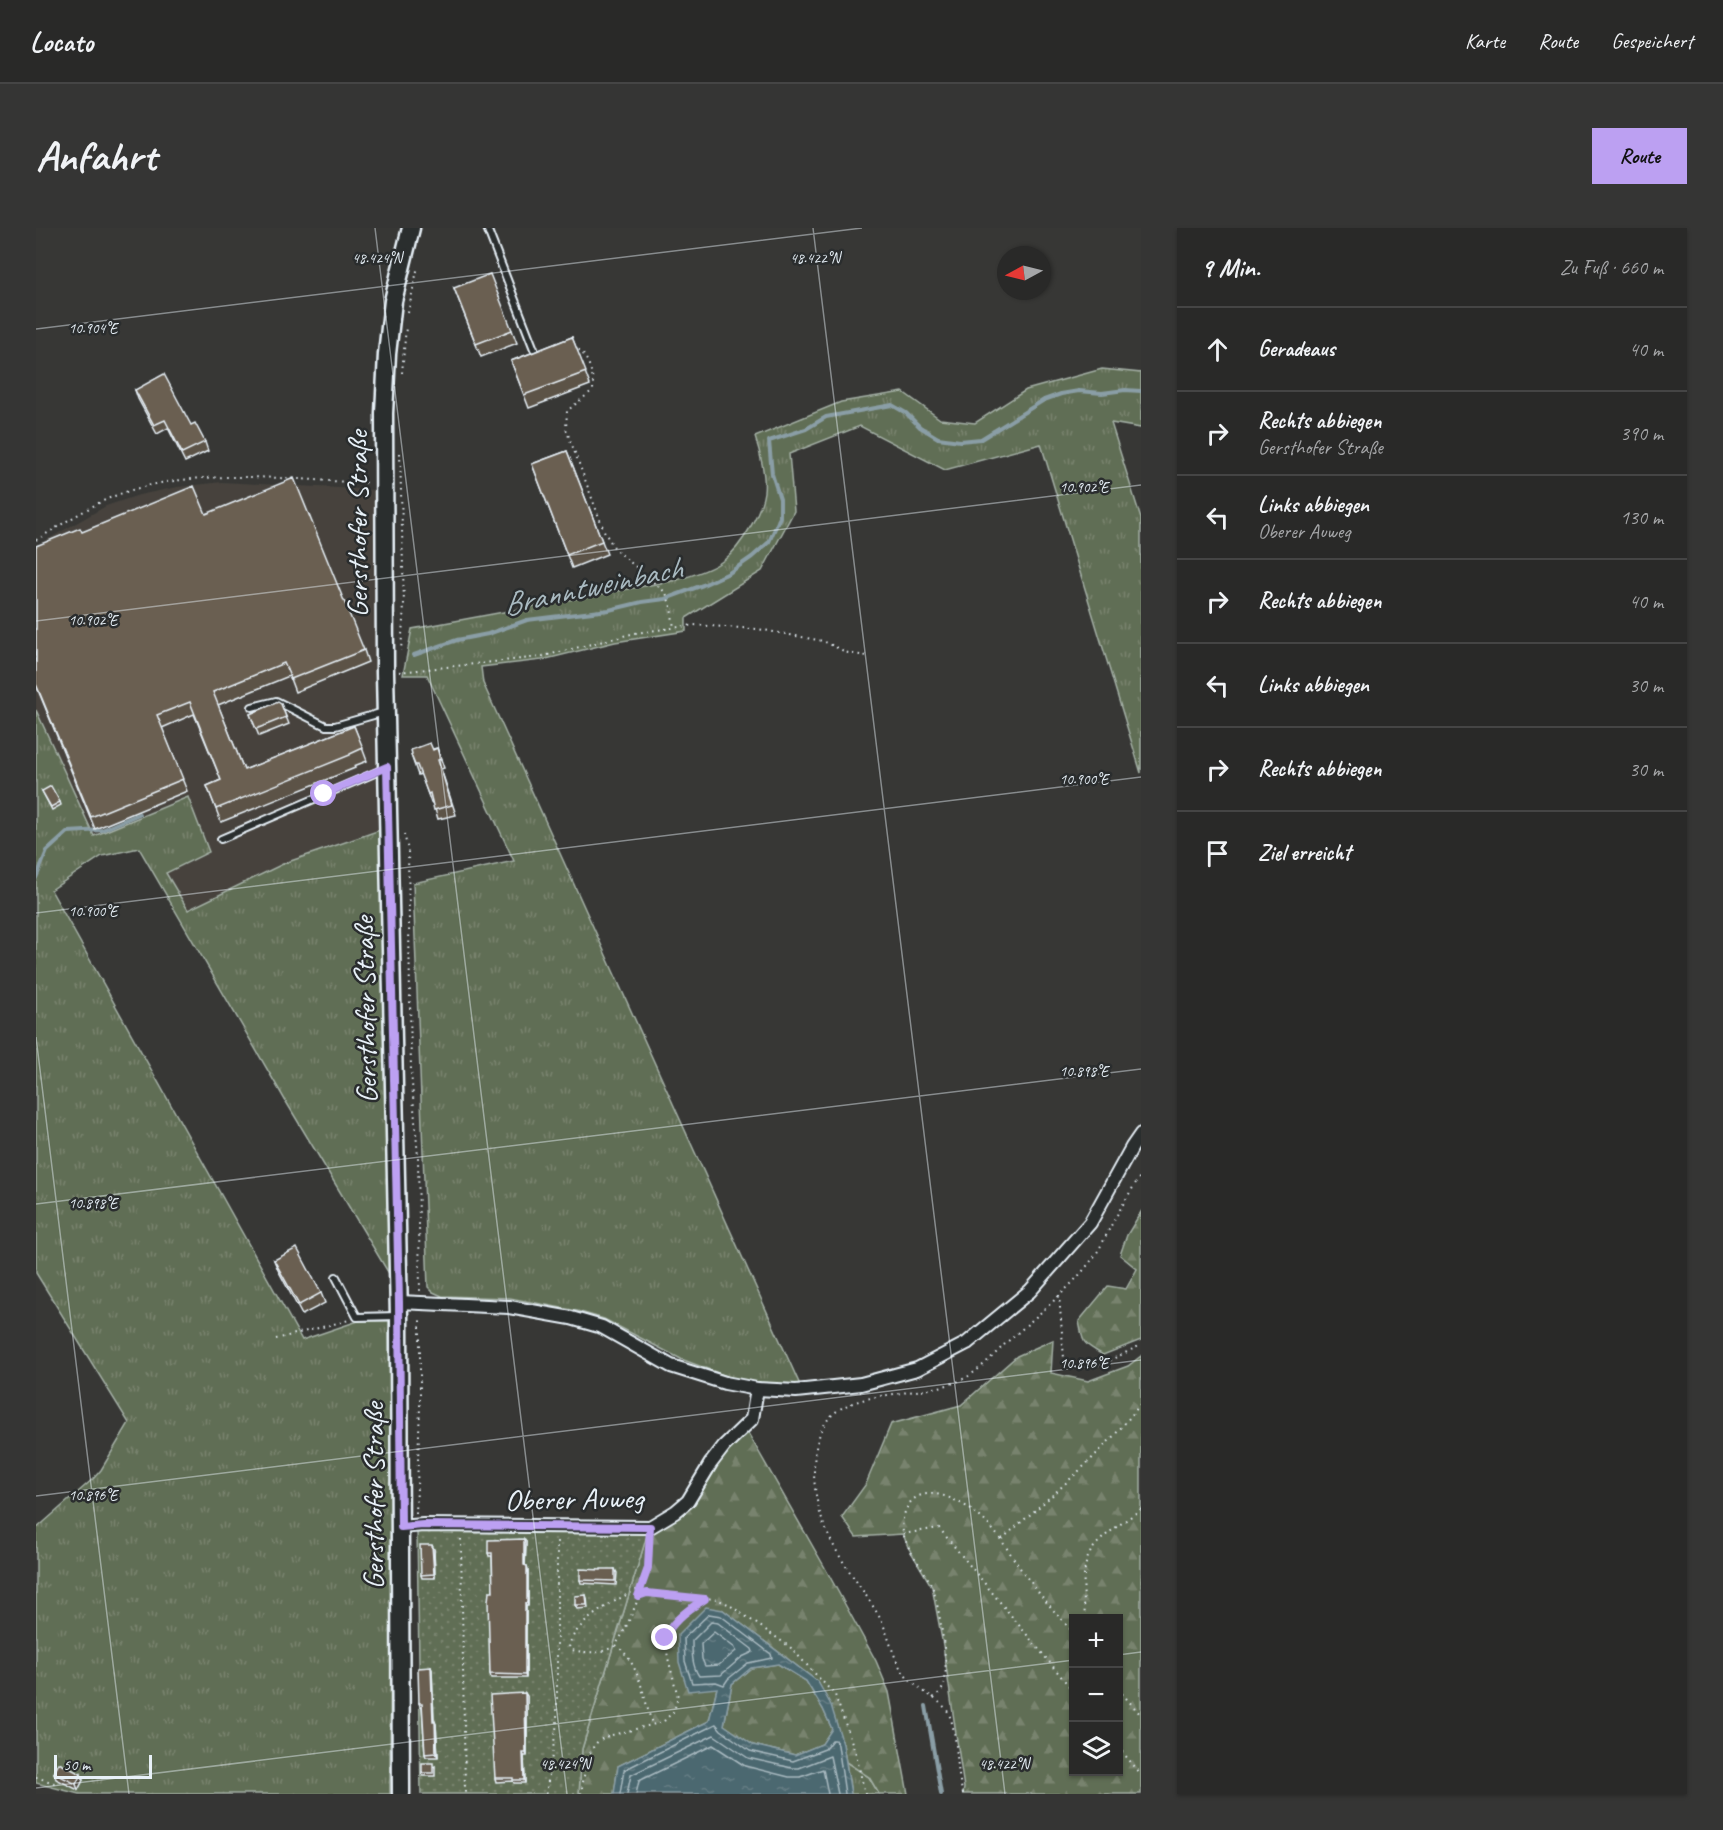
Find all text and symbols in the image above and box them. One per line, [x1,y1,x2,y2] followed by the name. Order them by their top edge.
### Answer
[30,24,93,59] text: Locato
[1465,28,1505,54] text: Karte
[1538,28,1578,54] text: Route
[1611,28,1693,54] text: Gespeichert
[1592,128,1687,184] button: Route
[36,130,156,183] text: Anfahrt
[997,246,1051,300] north arrow
[352,249,405,268] text: 48.424°N
[790,249,843,268] text: 48.422°N
[1201,251,1260,284] text: 9 Min.
[1560,255,1663,280] text: Zu Fuß · 660 m
[69,319,120,338] text: 10.904°E
[1201,333,1234,366] icon: ahead
[1258,335,1335,363] text: Geradeaus
[1629,337,1663,362] text: 40 m
[1258,407,1381,435] text: Rechts abbiegen
[1201,417,1234,450] icon: right
[1620,421,1663,446] text: 390 m
[338,428,376,618] street label: Gersthofer Straße
[1258,435,1383,460] text: Gersthofer Straße
[1060,478,1111,497] text: 10.902°E
[1258,491,1369,519] text: Links abbiegen
[1201,501,1234,534] icon: left
[1620,505,1663,530] text: 130 m
[1258,519,1350,544] text: Oberer Auweg
[499,547,688,625] water label: Branntweinbach
[1201,585,1234,618] icon: right
[1258,587,1381,615] text: Rechts abbiegen
[1629,589,1663,614] text: 40 m
[69,611,120,630] text: 10.902°E
[1201,669,1234,702] icon: left
[1258,671,1369,699] text: Links abbiegen
[1629,673,1663,698] text: 30 m
[1201,753,1234,786] icon: right
[1258,755,1381,783] text: Rechts abbiegen
[1629,757,1663,782] text: 30 m
[1060,770,1111,789] text: 10.900°E
[310,780,336,806] route start
[1201,837,1234,870] icon: arrive
[1258,839,1351,867] text: Ziel erreicht
[69,902,120,921] text: 10.900°E
[344,914,386,1104] street label: Gersthofer Straße
[1060,1062,1111,1081] text: 10.898°E
[69,1194,120,1213] text: 10.898°E
[1060,1354,1111,1373] text: 10.896°E
[354,1400,392,1590] street label: Gersthofer Straße
[504,1479,646,1519] street label: Oberer Auweg
[69,1486,120,1505] text: 10.896°E
[1069,1614,1123,1776] map controls
[1069,1614,1123,1668] button: +
[651,1624,677,1650] route end
[1069,1668,1123,1722] button: −
[1069,1722,1123,1776] button: layers
[54,1752,152,1780] scale bar
[63,1755,90,1775] text: 50 m
[540,1755,593,1774] text: 48.424°N
[979,1755,1032,1774] text: 48.422°N

